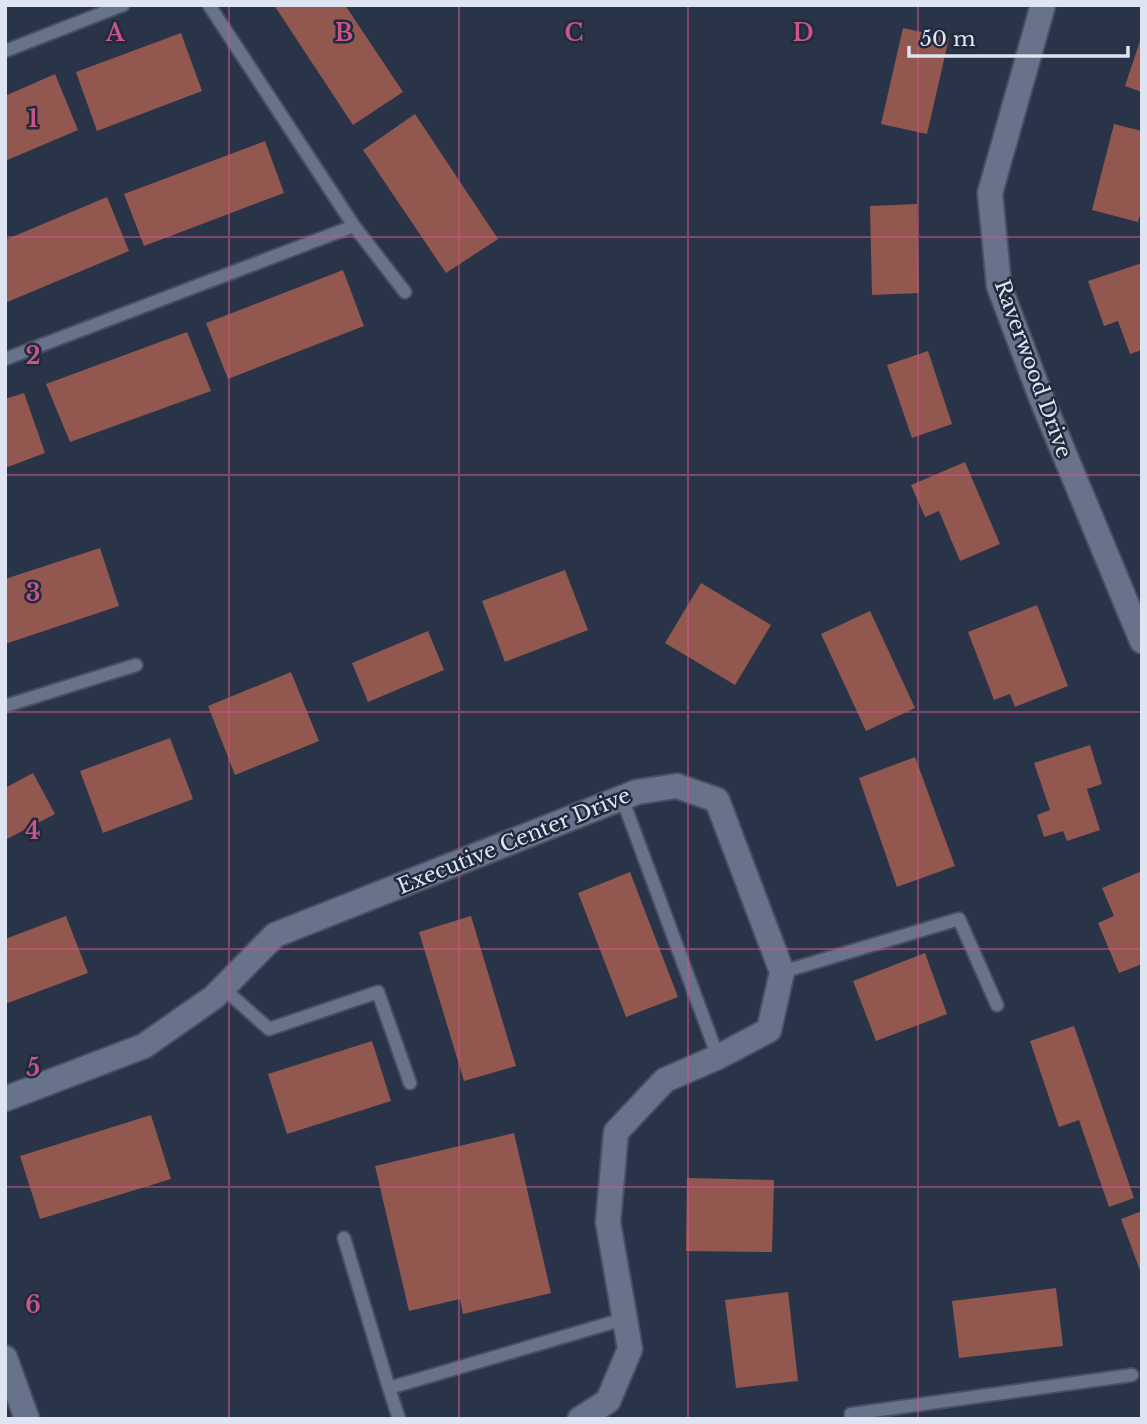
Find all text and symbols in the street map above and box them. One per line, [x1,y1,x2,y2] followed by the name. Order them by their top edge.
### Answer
[909,14,1128,58] scale bar
[105,19,126,47] text: A
[335,19,353,47] text: B
[565,19,583,47] text: C
[792,19,814,47] text: D
[920,26,976,52] text: 50 m
[28,105,38,133] text: 1
[989,277,1077,461] street label: Raverwood Drive
[26,342,40,370] text: 2
[26,579,40,607] text: 3
[394,782,634,900] street label: Executive Center Drive
[25,817,41,845] text: 4
[26,1054,40,1082] text: 5
[25,1291,41,1319] text: 6

